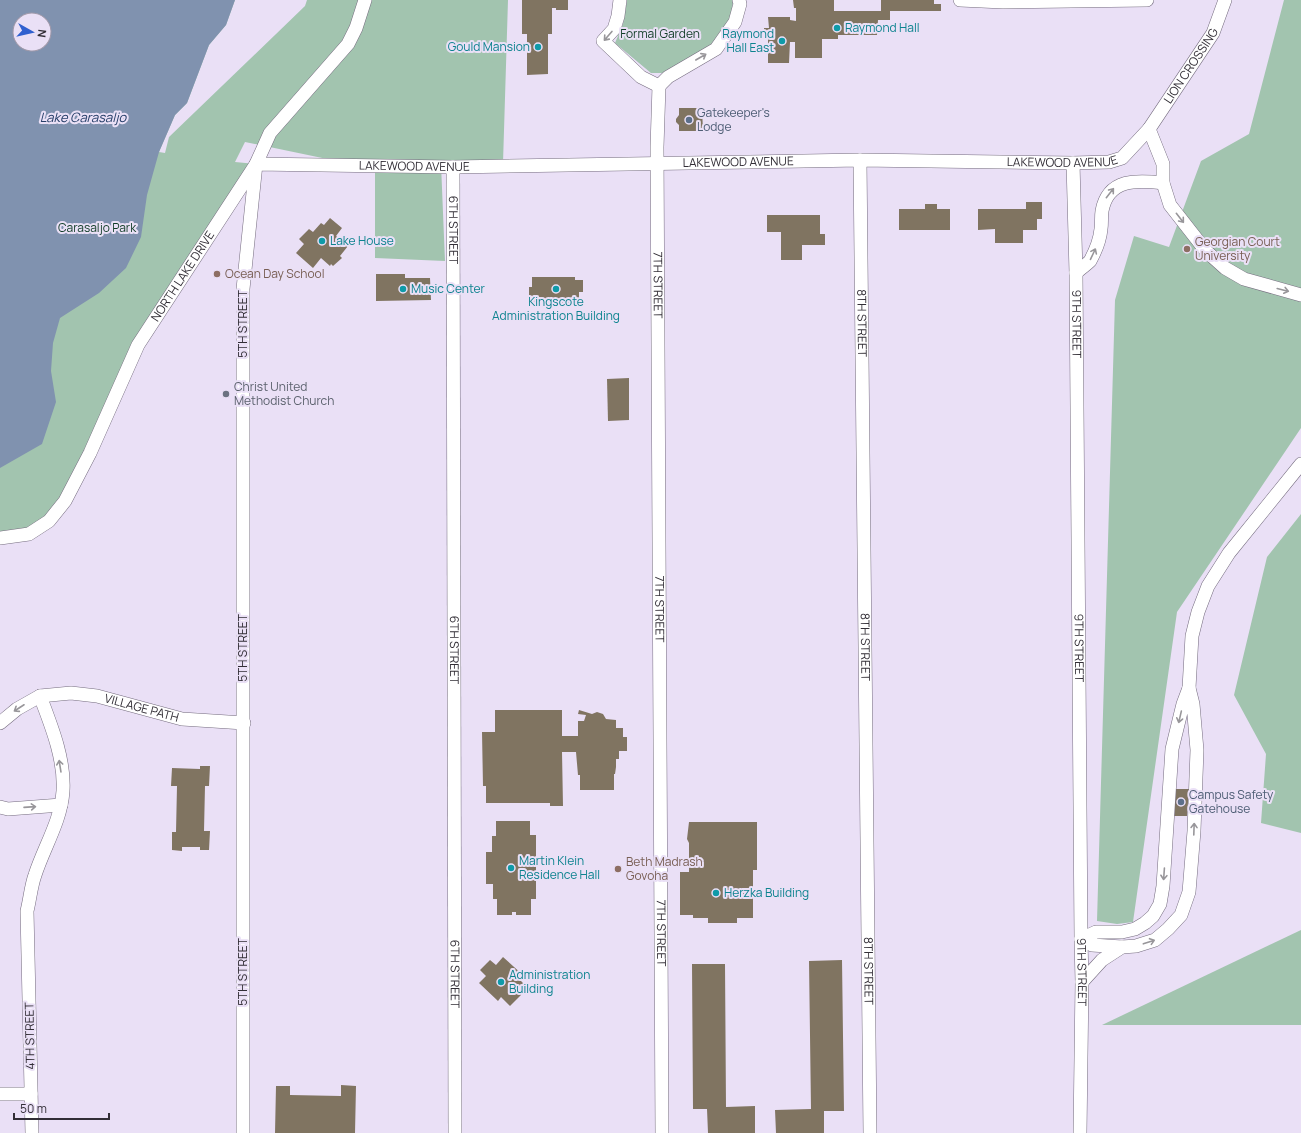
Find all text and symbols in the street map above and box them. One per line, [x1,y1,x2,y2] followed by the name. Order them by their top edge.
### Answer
[12,12,52,52] north arrow
[845,19,920,36] place label: Raymond Hall
[832,23,842,33] marker: Raymond Hall
[620,25,700,42] park label: Formal Garden
[722,25,774,56] place label: Raymond Hall East
[1159,25,1222,107] street label: LION CROSSING
[34,29,50,39] text: N
[603,31,613,41] one-way arrow
[777,36,787,46] marker: Raymond Hall East
[448,38,530,55] place label: Gould Mansion
[533,42,543,52] marker: Gould Mansion
[695,53,707,61] one-way arrow
[697,104,770,135] place label: Gatekeeper's Lodge
[40,108,128,126] water label: Lake Carasaljo
[684,115,694,125] marker: Gatekeeper's Lodge
[1007,151,1120,171] street label: LAKEWOOD AVENUE
[683,152,794,171] street label: LAKEWOOD AVENUE
[359,157,470,175] street label: LAKEWOOD AVENUE
[1106,187,1114,198] one-way arrow
[445,196,462,265] street label: 6TH STREET
[1176,212,1185,223] one-way arrow
[58,219,137,236] park label: Carasaljo Park
[147,227,218,325] street label: NORTH LAKE DRIVE
[330,232,394,249] place label: Lake House
[1195,233,1280,264] place label: Georgian Court University
[317,236,327,246] marker: Lake House
[1182,244,1192,254] marker: Georgian Court University
[1090,248,1097,260] one-way arrow
[650,251,667,319] street label: 7TH STREET
[225,265,325,282] place label: Ocean Day School
[212,269,222,279] marker: Ocean Day School
[411,280,485,297] place label: Music Center
[398,284,408,294] marker: Music Center
[551,284,561,294] marker: Kingscote Administration Building
[1276,287,1289,295] one-way arrow
[234,289,251,358] street label: 5TH STREET
[853,289,871,358] street label: 8TH STREET
[1068,290,1086,359] street label: 9TH STREET
[492,293,620,324] place label: Kingscote Administration Building
[234,378,334,409] place label: Christ United Methodist Church
[221,389,231,399] marker: Christ United Methodist Church
[651,575,669,643] street label: 7TH STREET
[234,613,251,682] street label: 5TH STREET
[857,613,874,682] street label: 8TH STREET
[1071,614,1088,683] street label: 9TH STREET
[446,616,463,685] street label: 6TH STREET
[103,689,181,726] street label: VILLAGE PATH
[14,704,25,713] one-way arrow
[1176,710,1183,723] one-way arrow
[56,760,64,773] one-way arrow
[1189,786,1274,817] place label: Campus Safety Gatehouse
[1176,797,1186,807] marker: Campus Safety Gatehouse
[23,803,36,810] one-way arrow
[1190,823,1198,836] one-way arrow
[519,852,600,883] place label: Martin Klein Residence Hall
[626,853,703,884] place label: Beth Madrash Govoha
[506,863,516,873] marker: Martin Klein Residence Hall
[613,864,623,874] marker: Beth Madrash Govoha
[1161,867,1168,880] one-way arrow
[724,884,809,901] place label: Herzka Building
[711,888,721,898] marker: Herzka Building
[653,899,670,967] street label: 7TH STREET
[234,937,251,1006] street label: 5TH STREET
[860,937,878,1006] street label: 8TH STREET
[1073,938,1091,1007] street label: 9TH STREET
[1142,938,1155,945] one-way arrow
[447,940,464,1009] street label: 6TH STREET
[509,966,590,997] place label: Administration Building
[496,977,506,987] marker: Administration Building
[20,1001,39,1070] street label: 4TH STREET
[14,1095,109,1121] scale bar
[20,1100,47,1117] text: 50 m

